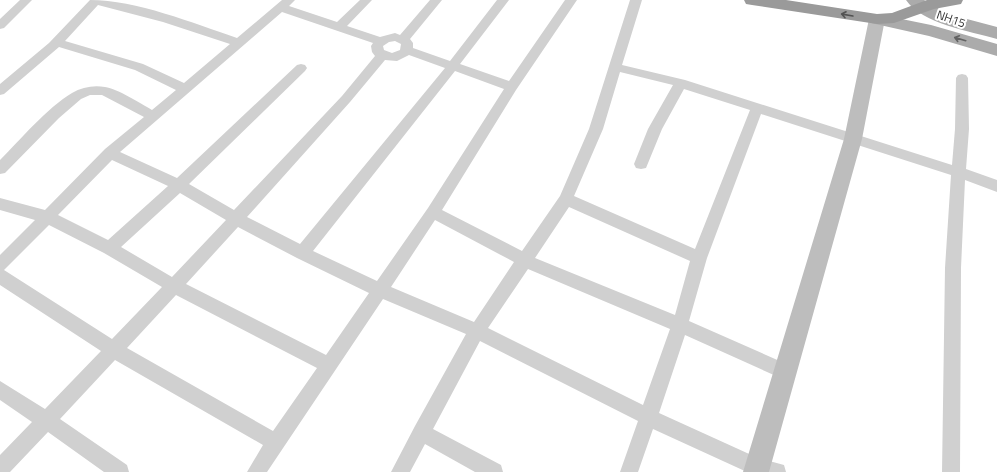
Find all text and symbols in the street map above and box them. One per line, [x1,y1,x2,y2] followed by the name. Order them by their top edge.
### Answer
[934,5,969,32] street label: NH15
[841,11,854,19] one-way arrow
[953,35,966,42] one-way arrow

